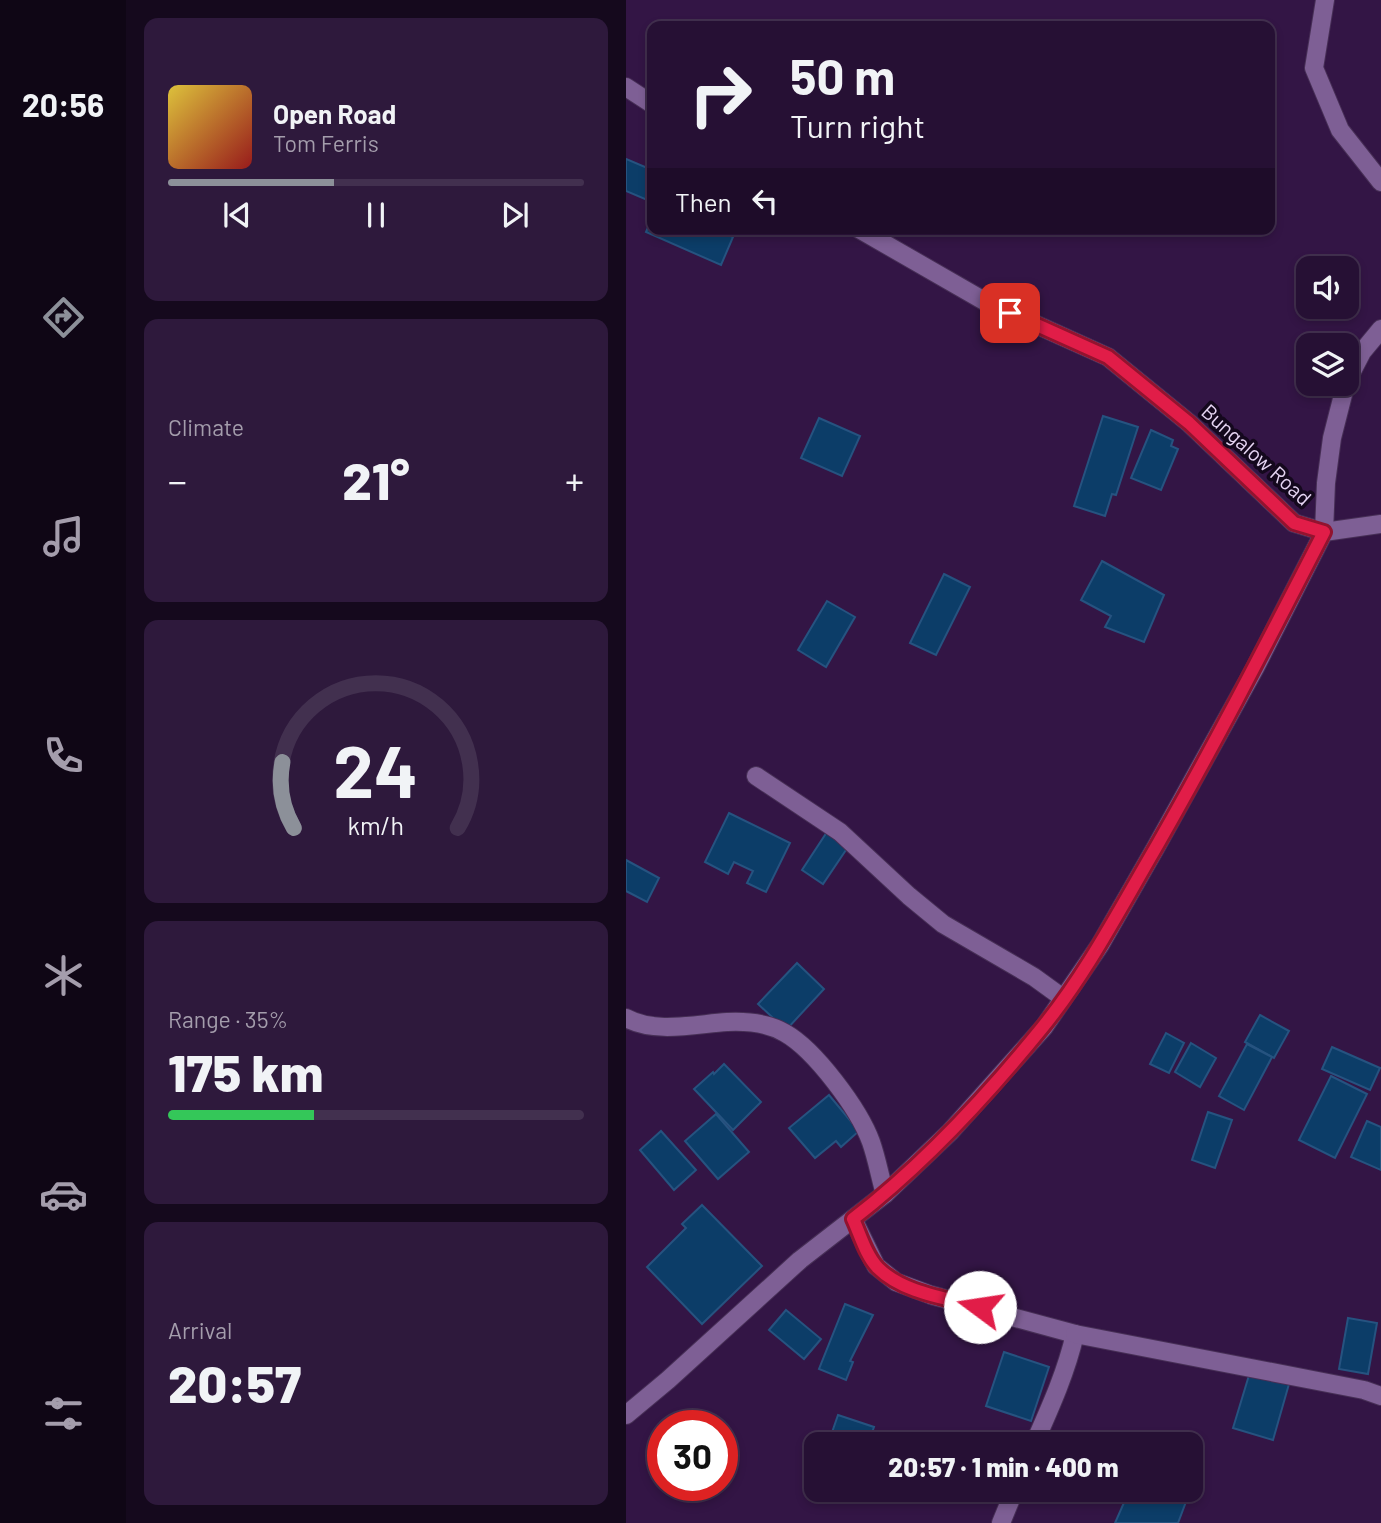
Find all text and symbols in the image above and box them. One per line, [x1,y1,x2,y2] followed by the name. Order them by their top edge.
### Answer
[790,46,895,105] text: 50 m
[675,49,766,140] icon: right
[22,85,104,123] text: 20:56
[273,98,396,129] text: Open Road
[790,106,925,144] text: Turn right
[273,129,379,157] text: Tom Ferris
[746,182,784,220] icon: left
[675,186,732,217] text: Then
[218,196,256,234] icon: previous
[357,196,395,234] icon: pause
[496,196,534,234] icon: next
[1296,256,1359,396] map controls
[1296,256,1359,319] button: sound
[980,283,1040,343] pin
[39,293,88,342] icon: directions
[991,294,1029,332] icon: arrive
[1296,333,1359,396] button: layers
[1197,398,1317,510] street label: Bungalow Road
[168,413,244,441] text: Climate
[342,448,410,510] text: 21°
[168,457,187,503] text: −
[565,457,584,503] text: +
[39,512,88,561] icon: music
[334,725,418,813] text: 24
[39,731,88,780] icon: phone
[348,809,404,839] text: km/h
[39,951,88,1000] icon: climate
[168,1005,288,1033] text: Range · 35%
[168,1040,324,1102] text: 175 km
[39,1170,88,1219] icon: car
[943,1270,1017,1344] position arrow
[168,1316,232,1344] text: Arrival
[168,1351,301,1413] text: 20:57
[39,1389,88,1438] icon: filters
[647,1410,738,1501] speed limit sign: 30
[888,1451,1119,1482] text: 20:57 · 1 min · 400 m

